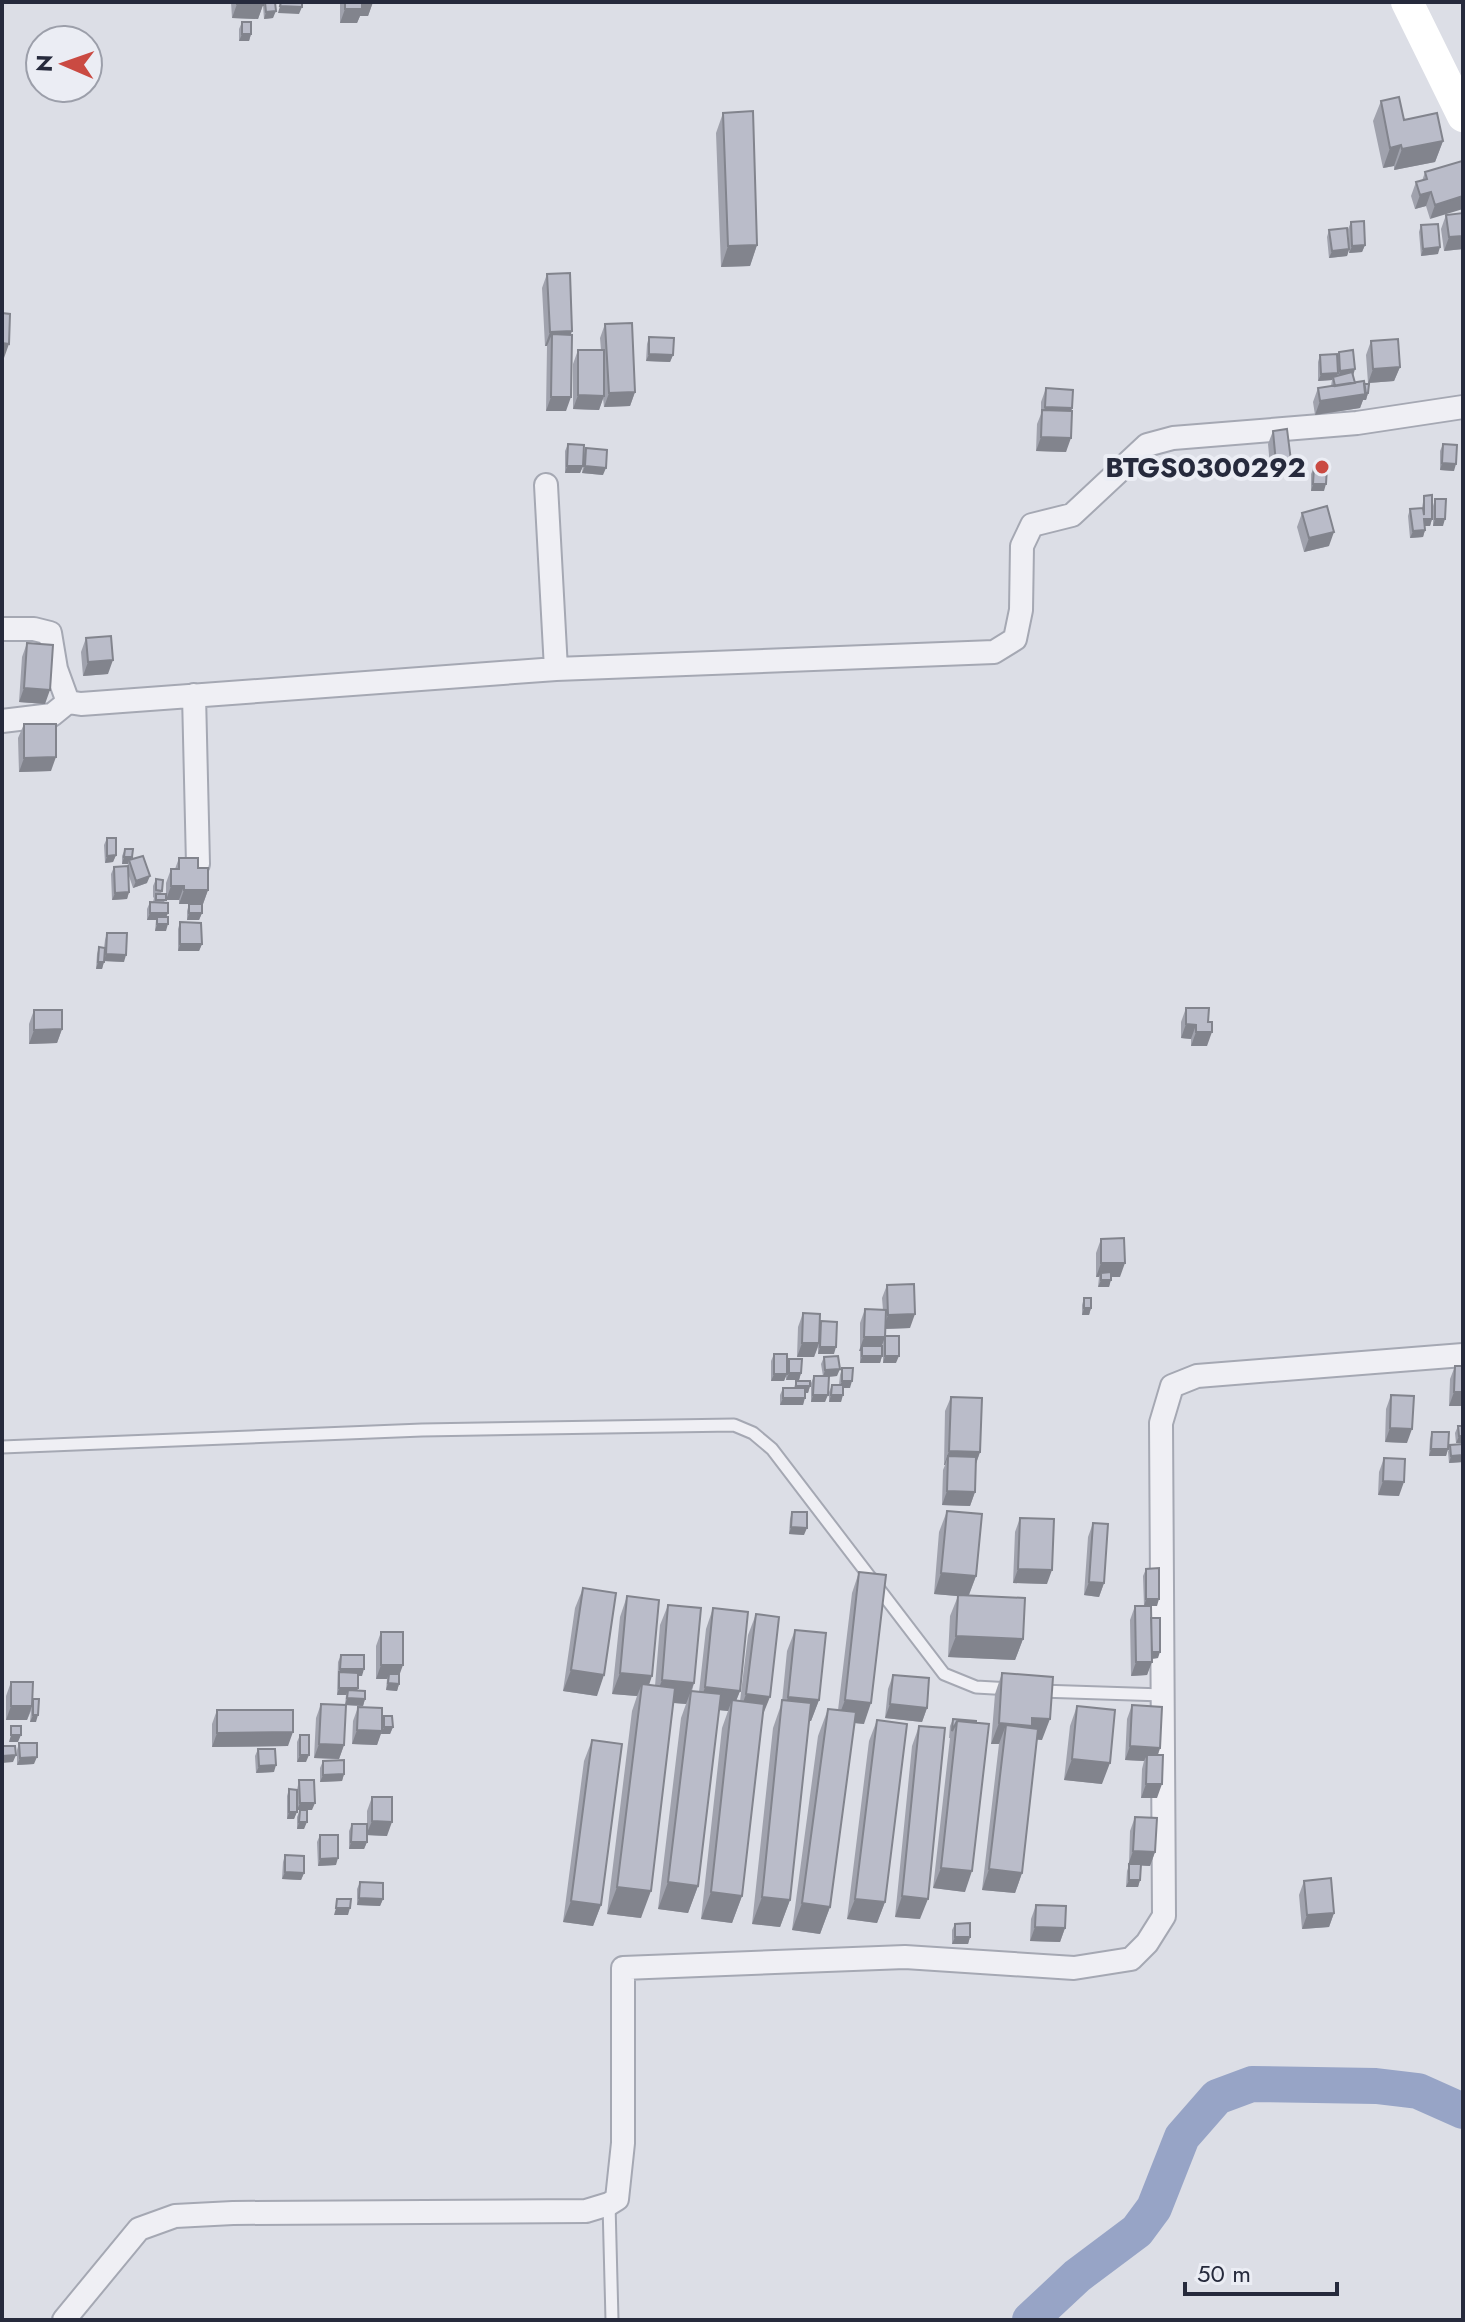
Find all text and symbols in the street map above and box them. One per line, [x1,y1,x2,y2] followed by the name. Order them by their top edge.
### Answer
[24,24,104,104] north arrow
[28,54,60,73] text: N
[1105,447,1306,488] place label: BTGS0300292
[1313,458,1331,476] marker: BTGS0300292
[1185,2246,1337,2296] scale bar
[1197,2256,1251,2291] text: 50 m

